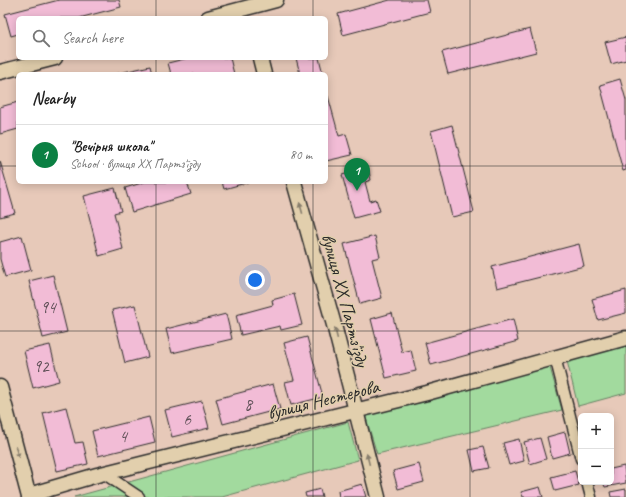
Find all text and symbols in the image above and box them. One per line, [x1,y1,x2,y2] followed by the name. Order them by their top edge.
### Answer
[16,16,328,60] search box
[30,27,52,49] icon: search
[62,29,123,48] text: Search here
[32,88,75,109] text: Nearby
[70,137,152,156] text: "Вечірня школа"
[42,147,48,163] text: 1
[290,147,312,163] text: 80 m
[70,156,200,172] text: School · вулиця XX Партз'їзду
[344,158,370,191] pin: 1
[298,202,304,214] one-way arrow
[316,231,375,371] street label: вулиця XX Партз'їзду
[245,270,265,290] your location
[40,297,58,318] house number: 94
[332,327,338,340] one-way arrow
[33,356,50,377] house number: 92
[265,374,383,425] street label: вулиця Нестерова
[244,394,254,415] house number: 8
[183,409,192,430] house number: 6
[578,413,614,485] map controls
[578,413,614,449] button: +
[119,426,129,447] house number: 4
[14,446,20,458] one-way arrow
[578,449,614,485] button: −
[365,453,371,465] one-way arrow

